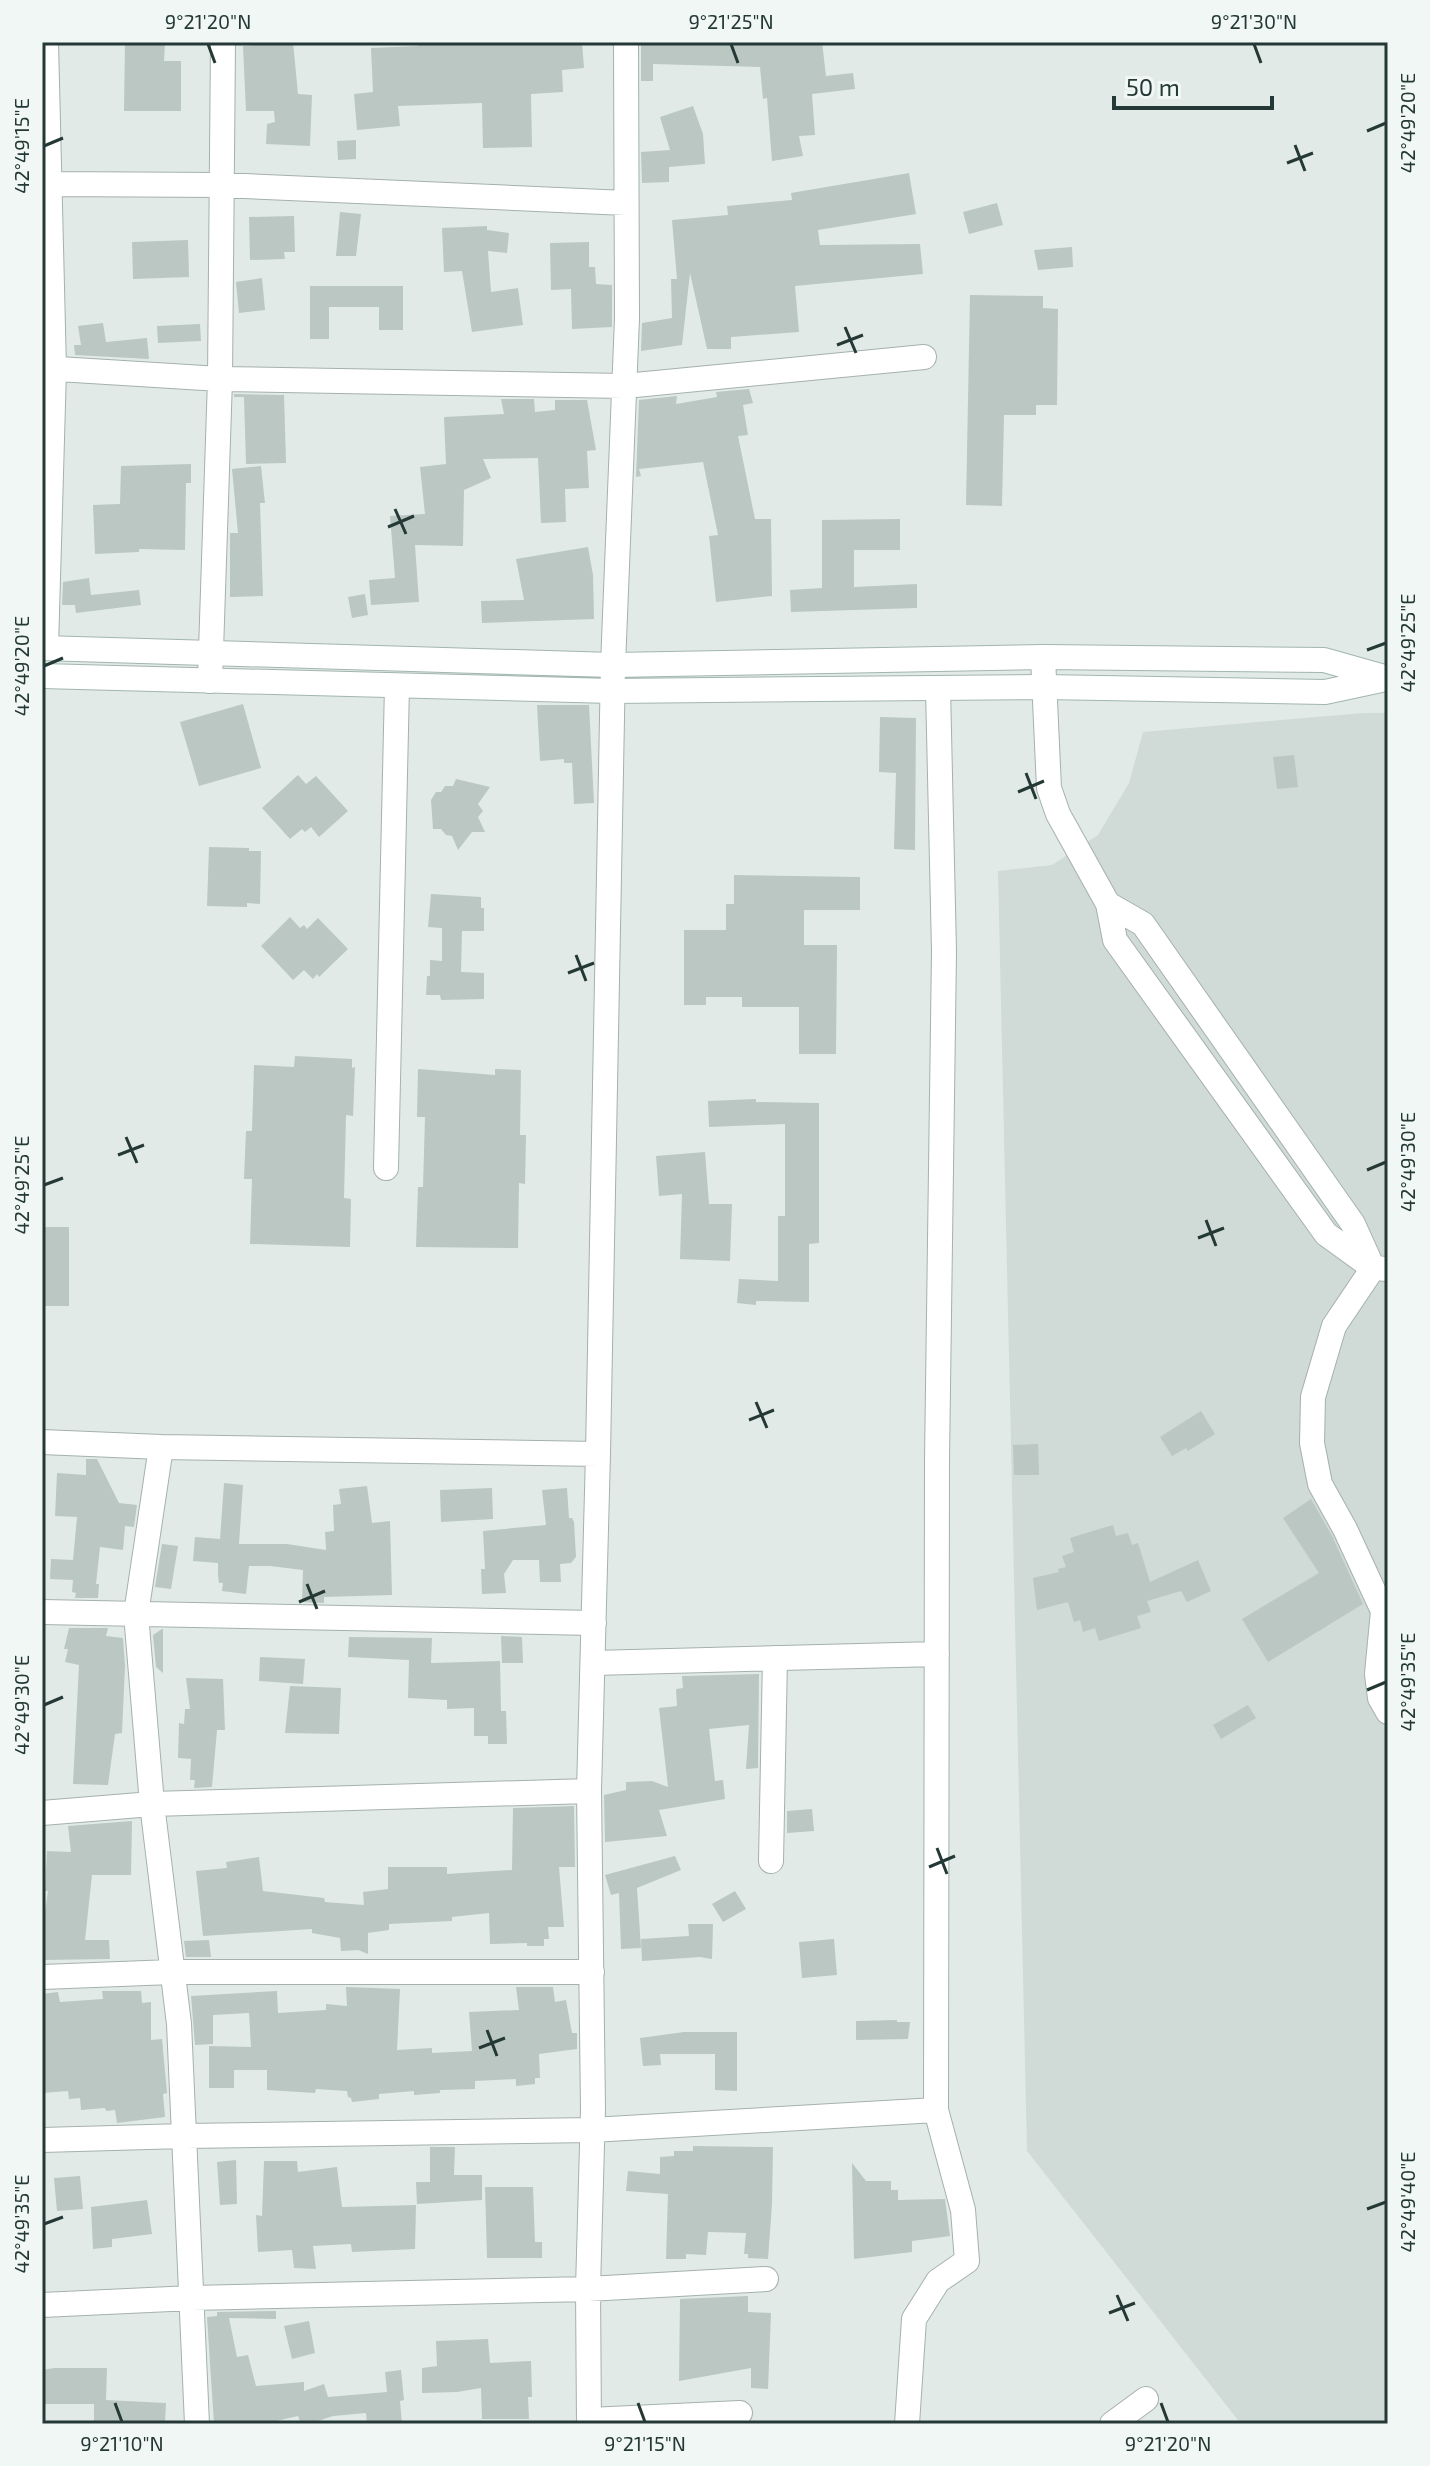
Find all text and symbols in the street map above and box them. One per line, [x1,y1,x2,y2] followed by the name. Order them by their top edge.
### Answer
[165,9,251,33] text: 9°21'20"N
[688,9,774,33] text: 9°21'25"N
[1211,9,1297,33] text: 9°21'30"N
[1114,60,1272,110] scale bar
[1126,72,1180,101] text: 50 m
[1395,73,1419,173] text: 42°49'20"E
[9,98,33,194] text: 42°49'15"E
[1395,594,1419,692] text: 42°49'25"E
[9,616,33,716] text: 42°49'20"E
[1395,1112,1419,1212] text: 42°49'30"E
[9,1136,33,1234] text: 42°49'25"E
[1395,1633,1419,1731] text: 42°49'35"E
[9,1655,33,1755] text: 42°49'30"E
[1395,2152,1419,2252] text: 42°49'40"E
[9,2175,33,2273] text: 42°49'35"E
[80,2431,164,2455] text: 9°21'10"N
[604,2431,686,2455] text: 9°21'15"N
[1125,2431,1211,2455] text: 9°21'20"N

